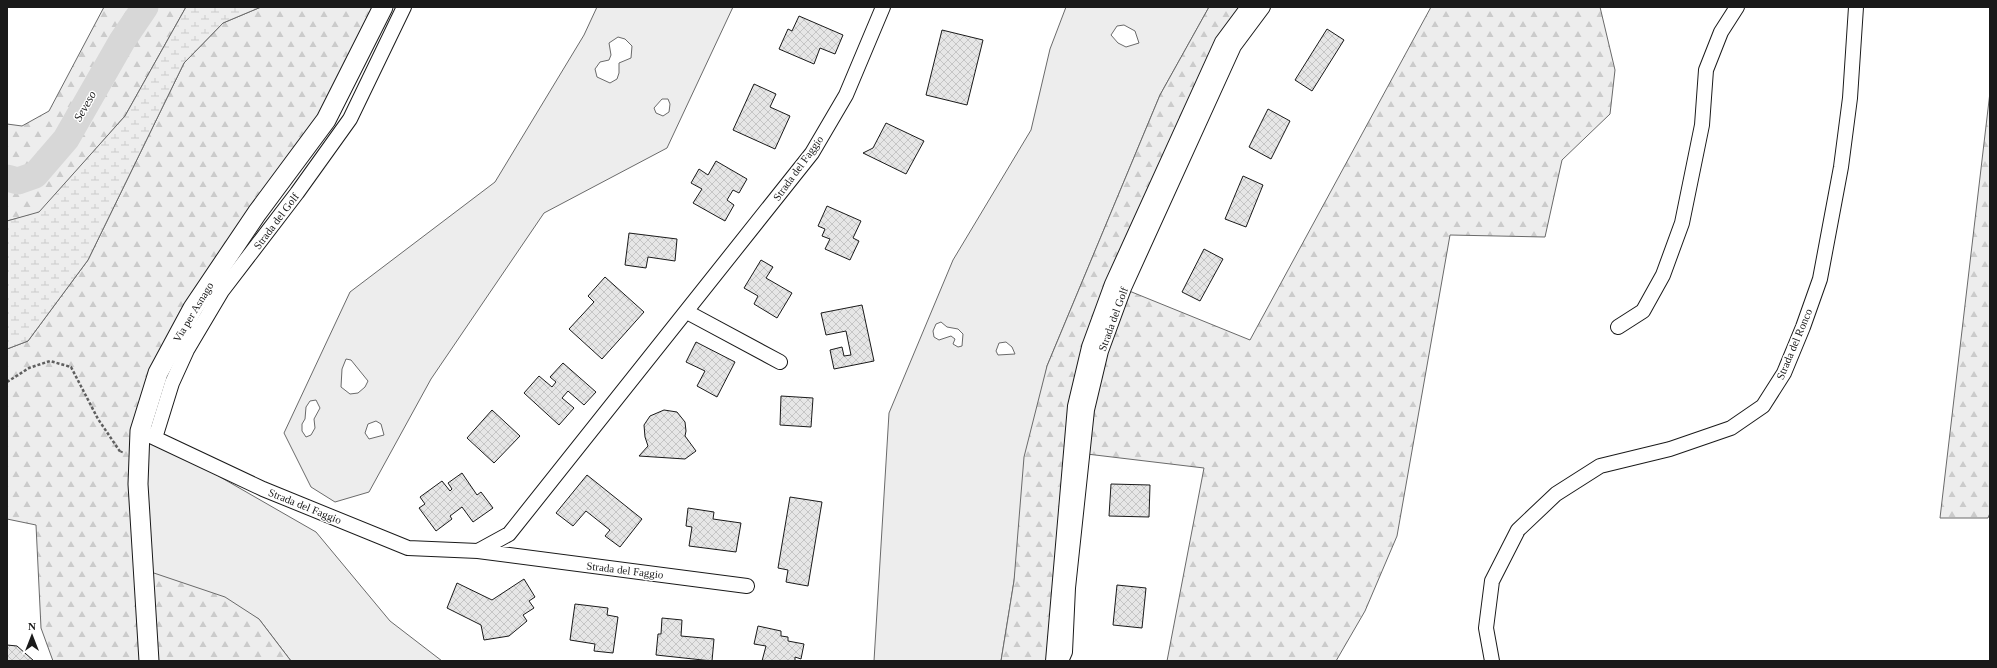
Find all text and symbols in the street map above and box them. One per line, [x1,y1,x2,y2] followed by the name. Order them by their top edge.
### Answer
[71,88,99,124] water label: Seveso
[770,133,826,203] street label: Strada del Faggio
[251,190,301,251] street label: Strada del Golf
[170,279,216,344] street label: Via per Asnago
[1096,285,1130,353] street label: Strada del Golf
[1774,306,1815,381] street label: Strada del Ronco
[267,486,344,526] street label: Strada del Faggio
[586,559,665,581] street label: Strada del Faggio
[12,616,52,656] north arrow
[28,620,36,632] text: N

